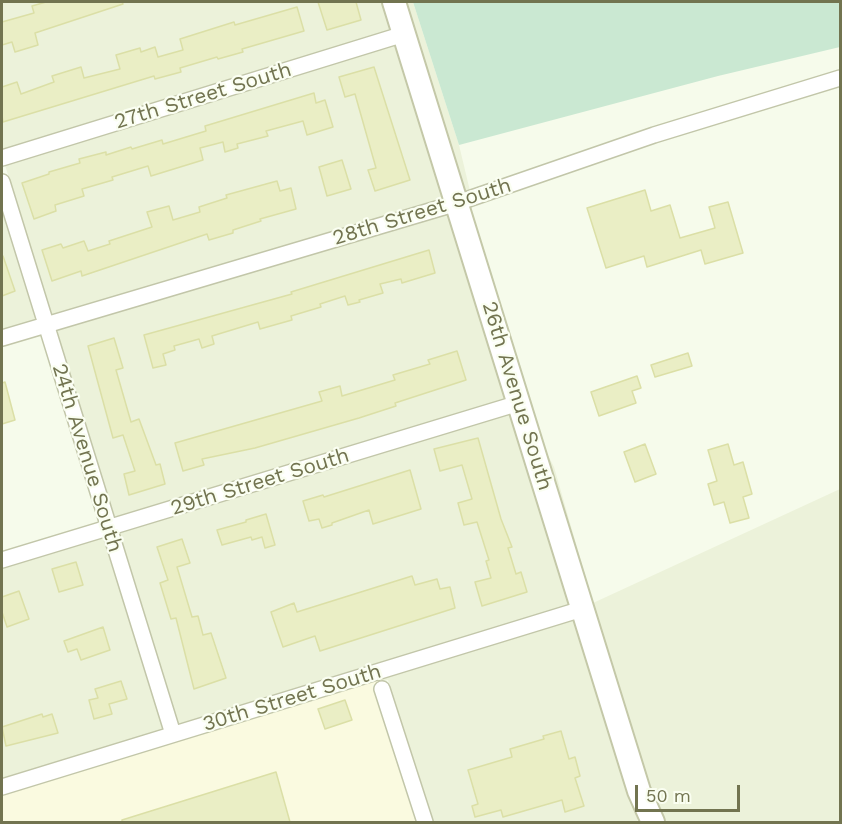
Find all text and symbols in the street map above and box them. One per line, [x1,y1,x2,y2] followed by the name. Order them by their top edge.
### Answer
[111,57,295,135] street label: 27th Street South
[330,173,514,251] street label: 28th Street South
[476,298,558,494] street label: 26th Avenue South
[46,361,128,555] street label: 24th Avenue South
[168,443,352,521] street label: 29th Street South
[200,659,384,737] street label: 30th Street South
[638,773,743,811] scale bar
[646,785,691,806] text: 50 m

